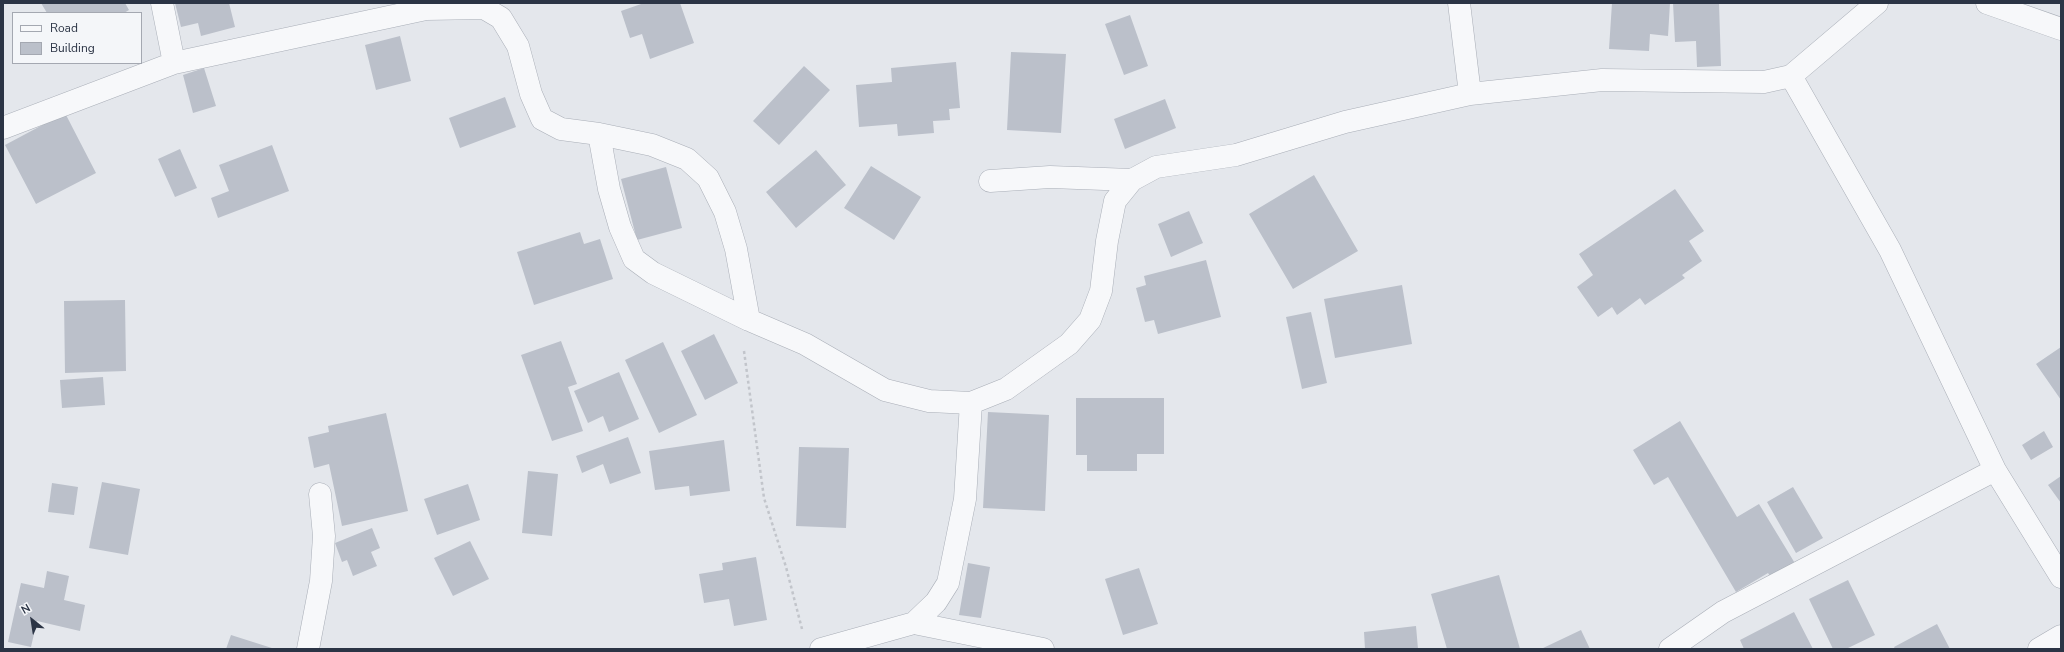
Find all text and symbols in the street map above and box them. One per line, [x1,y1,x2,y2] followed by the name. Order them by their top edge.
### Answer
[12,12,142,64] legend
[50,20,78,36] text: Road
[50,40,95,56] text: Building
[12,600,52,640] north arrow
[18,601,33,618] text: N

